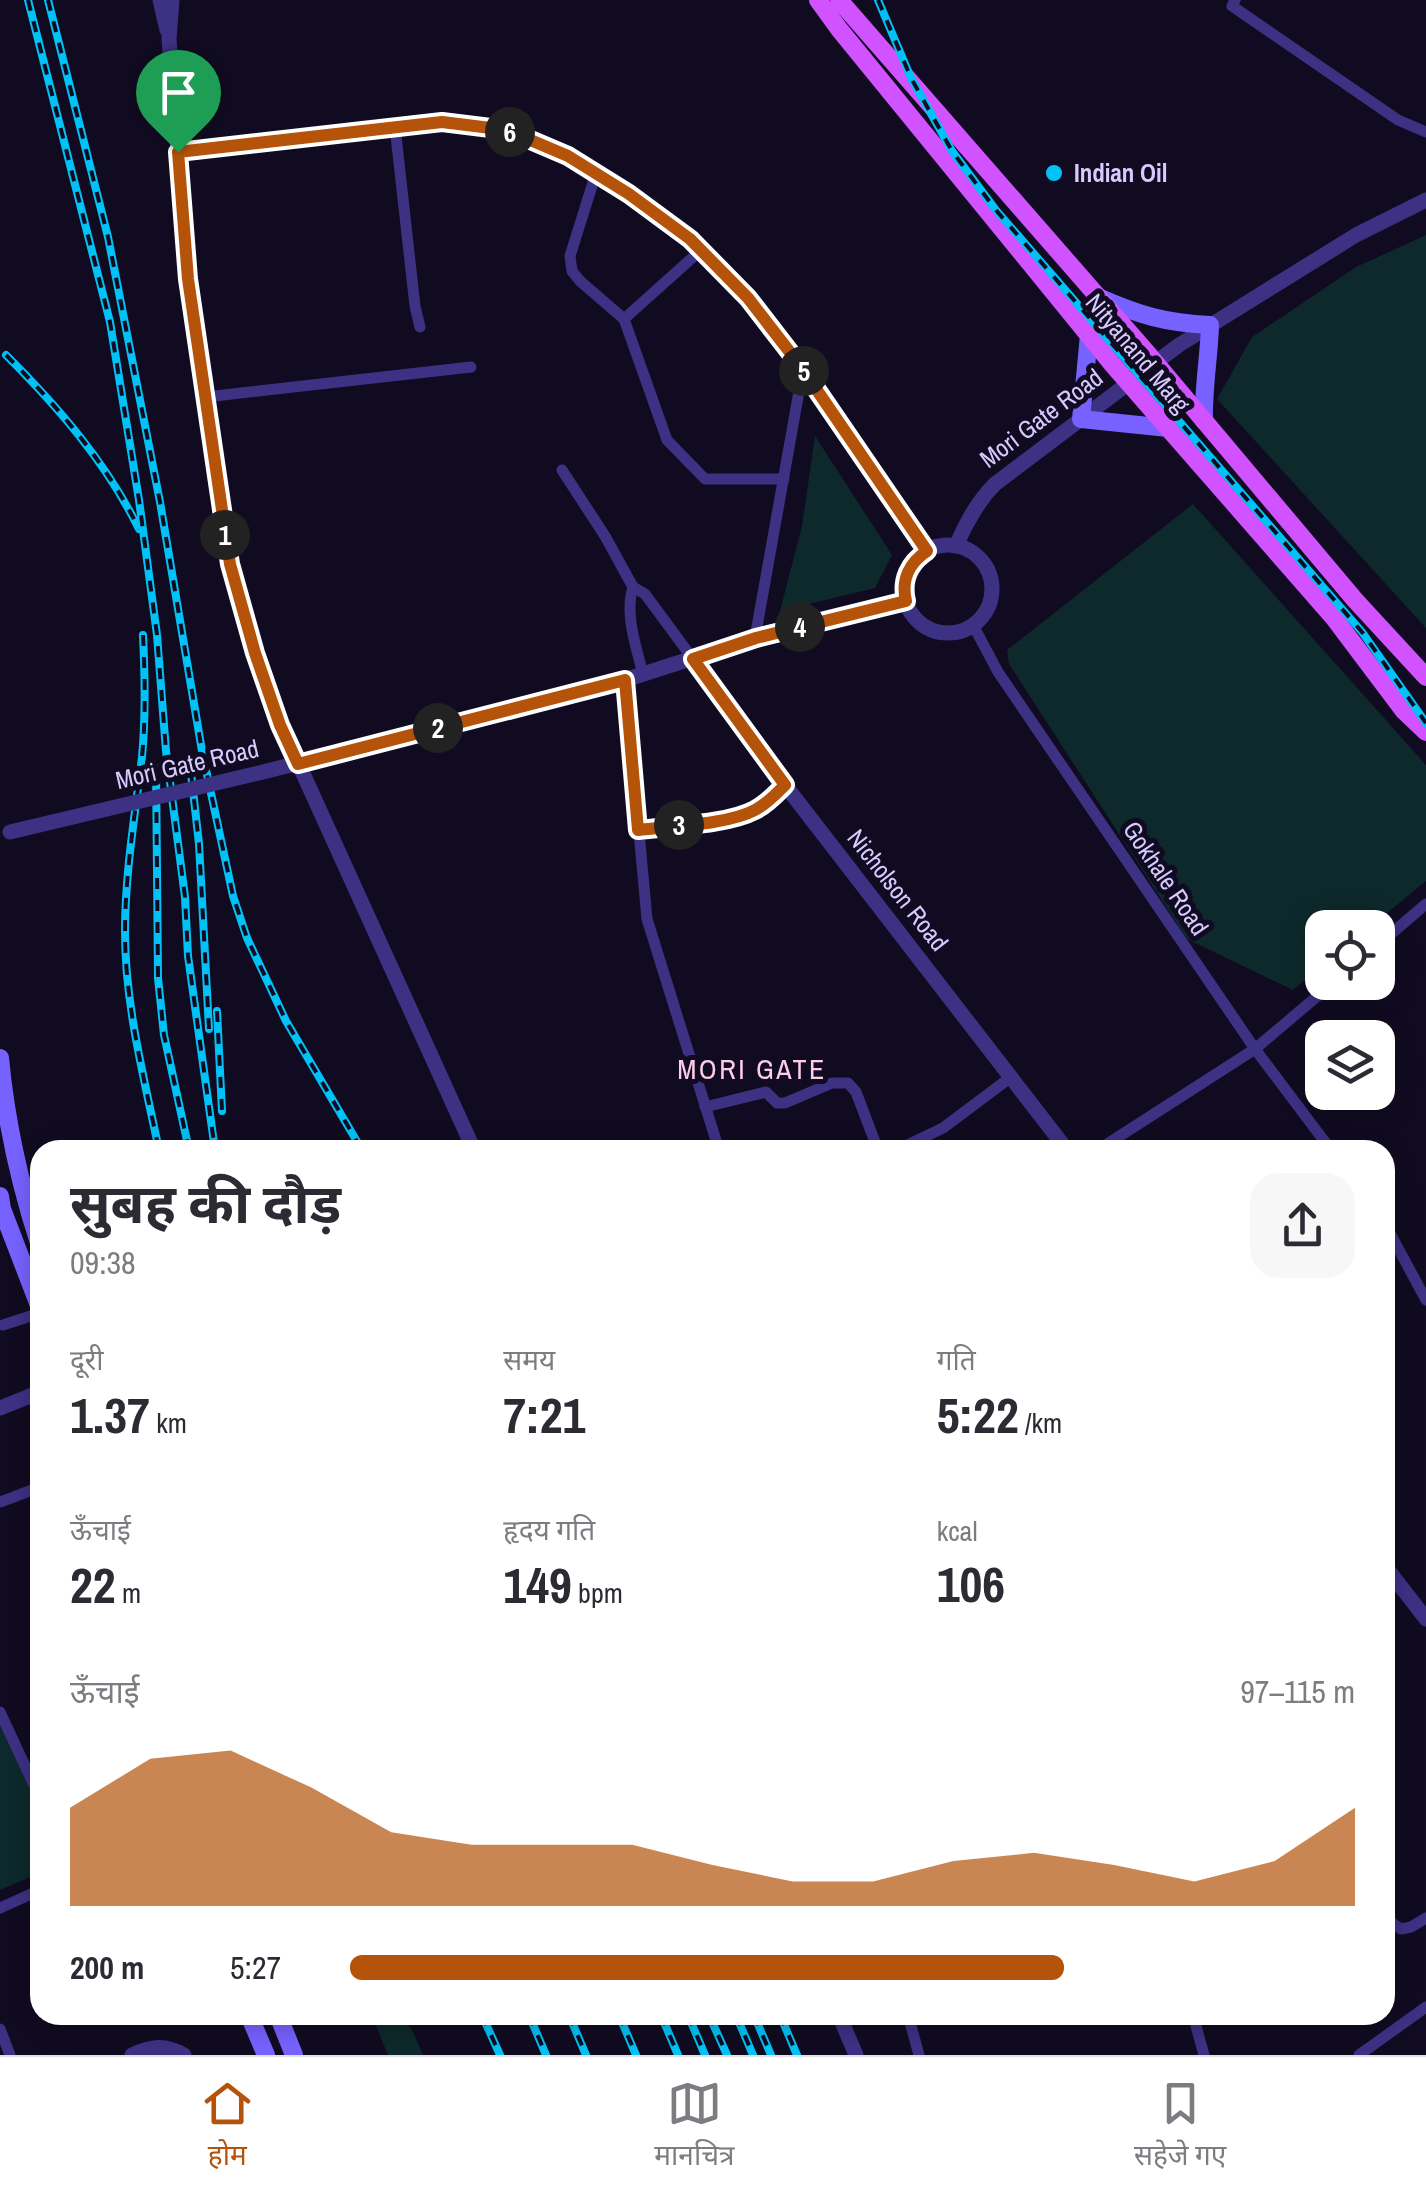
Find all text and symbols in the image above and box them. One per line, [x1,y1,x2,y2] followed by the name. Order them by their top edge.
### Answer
[136,50,221,153] pin
[151,65,206,120] icon: arrive
[485,107,535,157] pin: 6
[504,113,516,151] text: 6
[1074,156,1167,190] place label: Indian Oil
[1043,162,1065,184] marker: Indian Oil
[1078,286,1198,420] street label: Nityanand Marg
[779,346,829,396] pin: 5
[798,352,810,390] text: 5
[973,361,1109,475] street label: Mori Gate Road
[200,510,250,560] pin: 1
[219,516,231,554] text: 1
[775,602,825,652] pin: 4
[794,608,806,646] text: 4
[413,703,463,753] pin: 2
[432,709,444,747] text: 2
[112,731,262,797] street label: Mori Gate Road
[654,800,704,850] pin: 3
[673,806,685,844] text: 3
[1115,814,1217,942] street label: Gokhale Road
[840,822,956,958] street label: Nicholson Road
[1305,910,1395,1110] map controls
[1305,910,1395,1000] button: locate
[1305,1020,1395,1110] button: layers
[677,1050,827,1088] district label: MORI GATE
[70,1166,341,1240] text: सुबह की दौड़
[1250,1173,1355,1278] button: share
[70,1241,136,1284] text: 09:38
[70,1341,104,1379] text: दूरी
[503,1341,555,1379] text: समय
[937,1341,976,1379] text: गति
[70,1381,150,1449] text: 1.37
[503,1381,585,1449] text: 7:21
[937,1381,1019,1449] text: 5:22
[150,1404,187,1442] text: km
[1019,1404,1062,1442] text: /km
[70,1511,131,1549] text: ऊँचाई
[503,1511,595,1549] text: हृदय गति
[937,1512,977,1550] text: kcal
[937,1550,1005,1618] text: 106
[70,1551,116,1619] text: 22
[503,1551,572,1619] text: 149
[116,1574,141,1612] text: m
[572,1574,623,1612] text: bpm
[70,1670,139,1713] text: ऊँचाई
[1240,1670,1355,1713] text: 97–115 m
[70,1946,144,1989] text: 200 m
[230,1946,281,1989] text: 5:27
[200,2076,255,2176] tab: होम
[654,2076,734,2176] tab: मानचित्र
[1134,2076,1226,2176] tab: सहेजे गए

